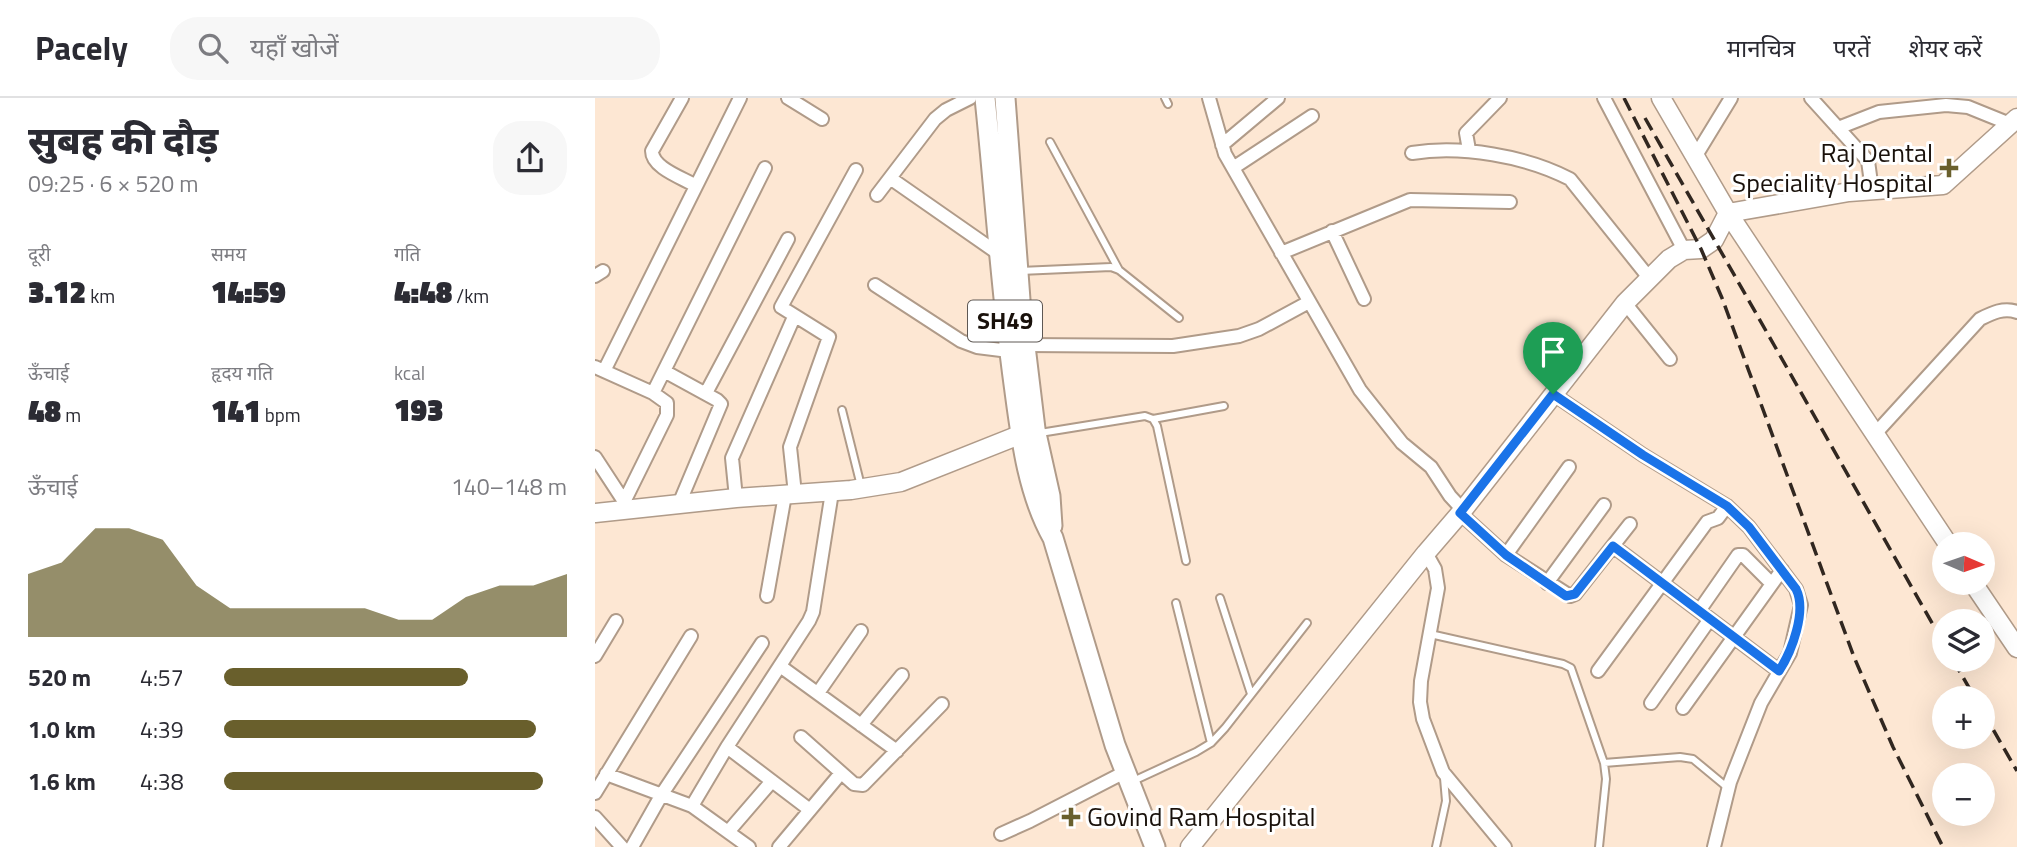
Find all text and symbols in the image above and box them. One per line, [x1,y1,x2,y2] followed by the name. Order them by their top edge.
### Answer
[170,17,660,80] search box
[35,23,128,73] text: Pacely
[250,28,339,67] text: यहाँ खोजें
[194,29,232,67] icon: search
[1727,30,1795,66] text: मानचित्र
[1833,30,1870,66] text: परतें
[1908,30,1982,66] text: शेयर करें
[28,111,218,169] text: सुबह की दौड़
[493,121,567,195] button: share
[1732,133,1933,202] place label: Raj Dental Speciality Hospital
[1939,158,1959,178] marker: Raj Dental Speciality Hospital
[28,166,198,201] text: 09:25 · 6 × 520 m
[28,239,51,268] text: दूरी
[211,239,246,268] text: समय
[394,239,420,268] text: गति
[28,269,86,315] text: 3.12
[211,269,286,315] text: 14:59
[394,269,452,315] text: 4:48
[86,281,115,310] text: km
[452,281,489,310] text: /km
[968,300,1042,342] road number: SH49
[1523,322,1583,394] pin
[1534,333,1572,371] icon: arrive
[28,358,69,387] text: ऊँचाई
[211,358,273,387] text: हृदय गति
[394,358,425,387] text: kcal
[394,387,444,433] text: 193
[28,388,61,434] text: 48
[211,388,261,434] text: 141
[61,400,81,429] text: m
[261,400,301,429] text: bpm
[28,469,78,504] text: ऊँचाई
[451,469,567,504] text: 140–148 m
[1932,532,1995,595] north arrow
[1932,532,1995,826] map controls
[1932,609,1995,672] button: layers
[28,660,91,695] text: 520 m
[140,660,184,695] text: 4:57
[1932,686,1995,749] button: +
[28,712,96,747] text: 1.0 km
[140,712,184,747] text: 4:39
[1932,763,1995,826] button: −
[28,764,96,799] text: 1.6 km
[140,764,184,799] text: 4:38
[1087,797,1315,836] place label: Govind Ram Hospital
[1061,807,1081,827] marker: Govind Ram Hospital

